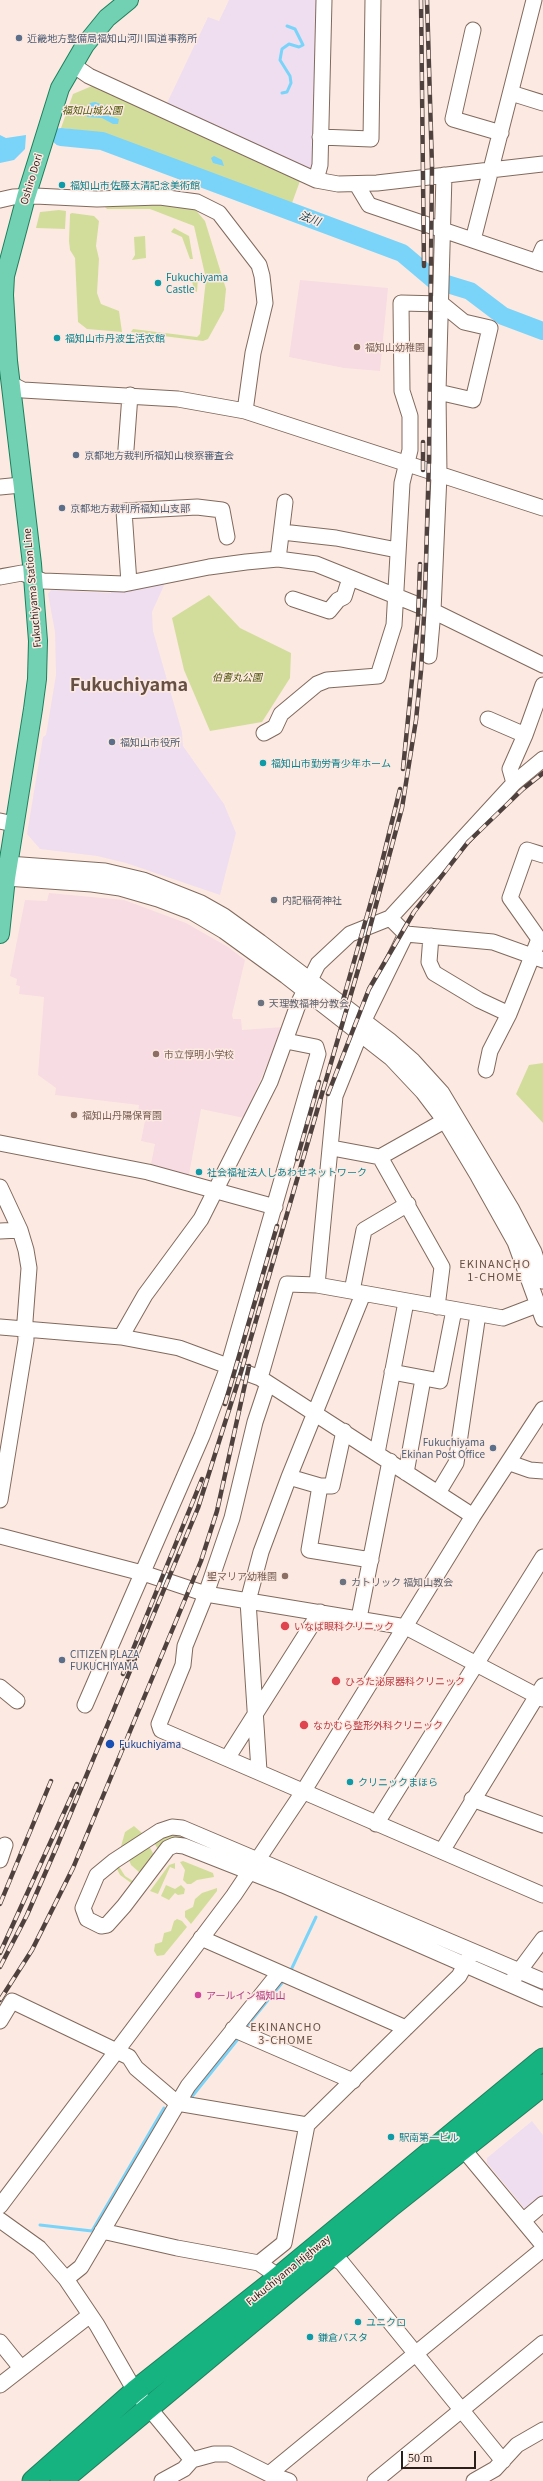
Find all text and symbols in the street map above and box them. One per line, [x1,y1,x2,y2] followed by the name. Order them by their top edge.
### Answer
[27,32,197,44] place label: 近畿地方整備局福知山河川国道事務所
[14,33,24,43] marker: 近畿地方整備局福知山河川国道事務所
[62,104,122,116] park label: 福知山城公園
[18,152,44,206] street label: Oshiro Dori
[70,179,200,191] place label: 福知山市佐藤太清記念美術館
[57,180,67,190] marker: 福知山市佐藤太清記念美術館
[297,208,323,228] water label: 法川
[166,271,228,294] place label: Fukuchiyama Castle
[153,278,163,288] marker: Fukuchiyama Castle
[65,332,165,344] place label: 福知山市丹波生活衣館
[52,333,62,343] marker: 福知山市丹波生活衣館
[365,341,425,353] place label: 福知山幼稚園
[352,342,362,352] marker: 福知山幼稚園
[84,449,234,461] place label: 京都地方裁判所福知山検察審査会
[71,450,81,460] marker: 京都地方裁判所福知山検察審査会
[70,502,190,514] place label: 京都地方裁判所福知山支部
[57,503,67,513] marker: 京都地方裁判所福知山支部
[21,528,43,648] street label: Fukuchiyama Station Line
[212,671,262,683] park label: 伯耆丸公園
[70,673,188,695] district label: Fukuchiyama
[120,736,180,748] place label: 福知山市役所
[107,737,117,747] marker: 福知山市役所
[271,757,391,769] place label: 福知山市勤労青少年ホーム
[258,758,268,768] marker: 福知山市勤労青少年ホーム
[282,894,342,906] place label: 内記稲荷神社
[269,895,279,905] marker: 内記稲荷神社
[269,997,349,1009] place label: 天理教福神分教会
[256,998,266,1008] marker: 天理教福神分教会
[164,1048,234,1060] place label: 市立惇明小学校
[151,1049,161,1059] marker: 市立惇明小学校
[82,1109,162,1121] place label: 福知山丹陽保育園
[69,1110,79,1120] marker: 福知山丹陽保育園
[207,1166,367,1178] place label: 社会福祉法人しあわせネットワーク
[194,1167,204,1177] marker: 社会福祉法人しあわせネットワーク
[459,1257,531,1283] district label: EKINANCHO 1-CHOME
[401,1436,485,1460] place label: Fukuchiyama Ekinan Post Office
[488,1443,498,1453] marker: Fukuchiyama Ekinan Post Office
[207,1570,277,1582] place label: 聖マリア幼稚園
[280,1571,290,1581] marker: 聖マリア幼稚園
[351,1576,453,1588] place label: カトリック 福知山教会
[338,1577,348,1587] marker: カトリック 福知山教会
[279,1620,291,1632] marker: いなば眼科クリニック
[294,1620,394,1632] place label: いなば眼科クリニック
[70,1648,139,1672] place label: CITIZEN PLAZA FUKUCHIYAMA
[57,1655,67,1665] marker: CITIZEN PLAZA FUKUCHIYAMA
[330,1675,342,1687] marker: ひろた泌尿器科クリニック
[345,1675,465,1687] place label: ひろた泌尿器科クリニック
[298,1719,310,1731] marker: なかむら整形外科クリニック
[313,1719,443,1731] place label: なかむら整形外科クリニック
[104,1738,116,1750] marker: Fukuchiyama
[119,1738,181,1750] place label: Fukuchiyama
[358,1776,438,1788] place label: クリニックまほら
[345,1777,355,1787] marker: クリニックまほら
[206,1989,285,2001] place label: アールイン福知山
[193,1990,203,2000] marker: アールイン福知山
[250,2020,322,2046] district label: EKINANCHO 3-CHOME
[399,2131,459,2143] place label: 駅南第一ビル
[386,2132,396,2142] marker: 駅南第一ビル
[243,2232,333,2308] street label: Fukuchiyama Highway
[366,2316,406,2328] place label: ユニクロ
[353,2317,363,2327] marker: ユニクロ
[318,2331,368,2343] place label: 鎌倉パスタ
[305,2332,315,2342] marker: 鎌倉パスタ
[403,2443,478,2469] scale bar
[408,2451,432,2465] text: 50 m

